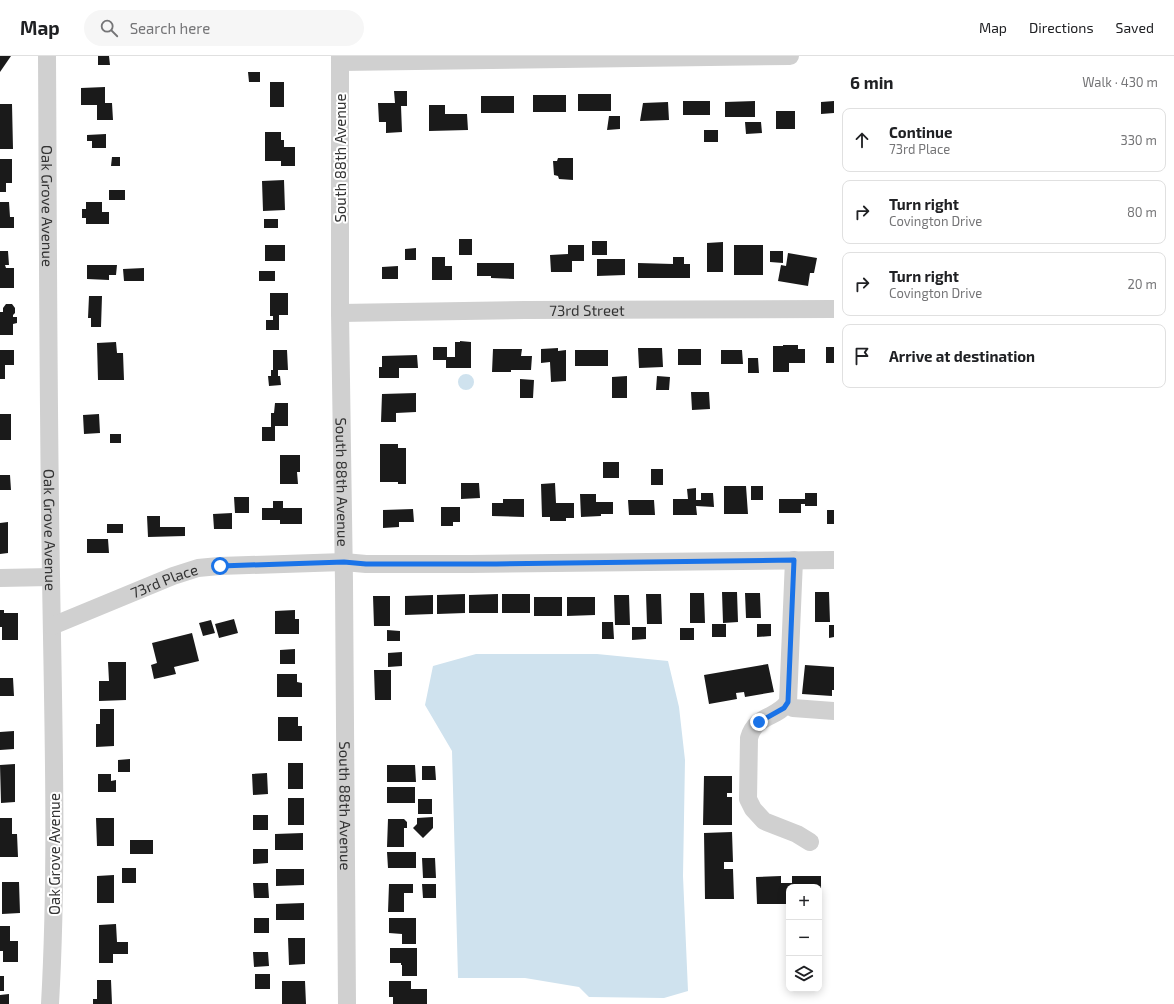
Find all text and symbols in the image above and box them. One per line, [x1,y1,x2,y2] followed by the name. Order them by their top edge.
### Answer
[84,10,364,46] search box
[20,16,60,39] text: Map
[98,17,120,39] icon: search
[130,19,210,37] text: Search here
[979,19,1007,36] text: Map
[1029,19,1094,36] text: Directions
[1116,19,1154,36] text: Saved
[850,72,894,92] text: 6 min
[1082,74,1158,90] text: Walk · 430 m
[331,93,349,223] street label: South 88th Avenue
[889,123,952,141] text: Continue
[851,129,873,151] icon: ahead
[1120,132,1157,148] text: 330 m
[889,141,950,157] text: 73rd Place
[38,145,57,267] street label: Oak Grove Avenue
[889,195,959,213] text: Turn right
[851,201,873,223] icon: right
[1127,204,1157,220] text: 80 m
[889,213,982,229] text: Covington Drive
[889,267,959,285] text: Turn right
[851,273,873,295] icon: right
[1128,276,1157,292] text: 20 m
[889,285,982,301] text: Covington Drive
[549,301,625,319] street label: 73rd Street
[851,345,873,367] icon: arrive
[889,347,1035,365] text: Arrive at destination
[333,417,352,547] street label: South 88th Avenue
[41,469,60,591] street label: Oak Grove Avenue
[211,557,229,575] route start
[128,560,200,602] street label: 73rd Place
[750,713,768,731] route end
[336,741,355,871] street label: South 88th Avenue
[45,793,63,915] street label: Oak Grove Avenue
[786,884,822,992] map controls
[786,884,822,920] button: +
[786,920,822,956] button: −
[786,956,822,992] button: layers

